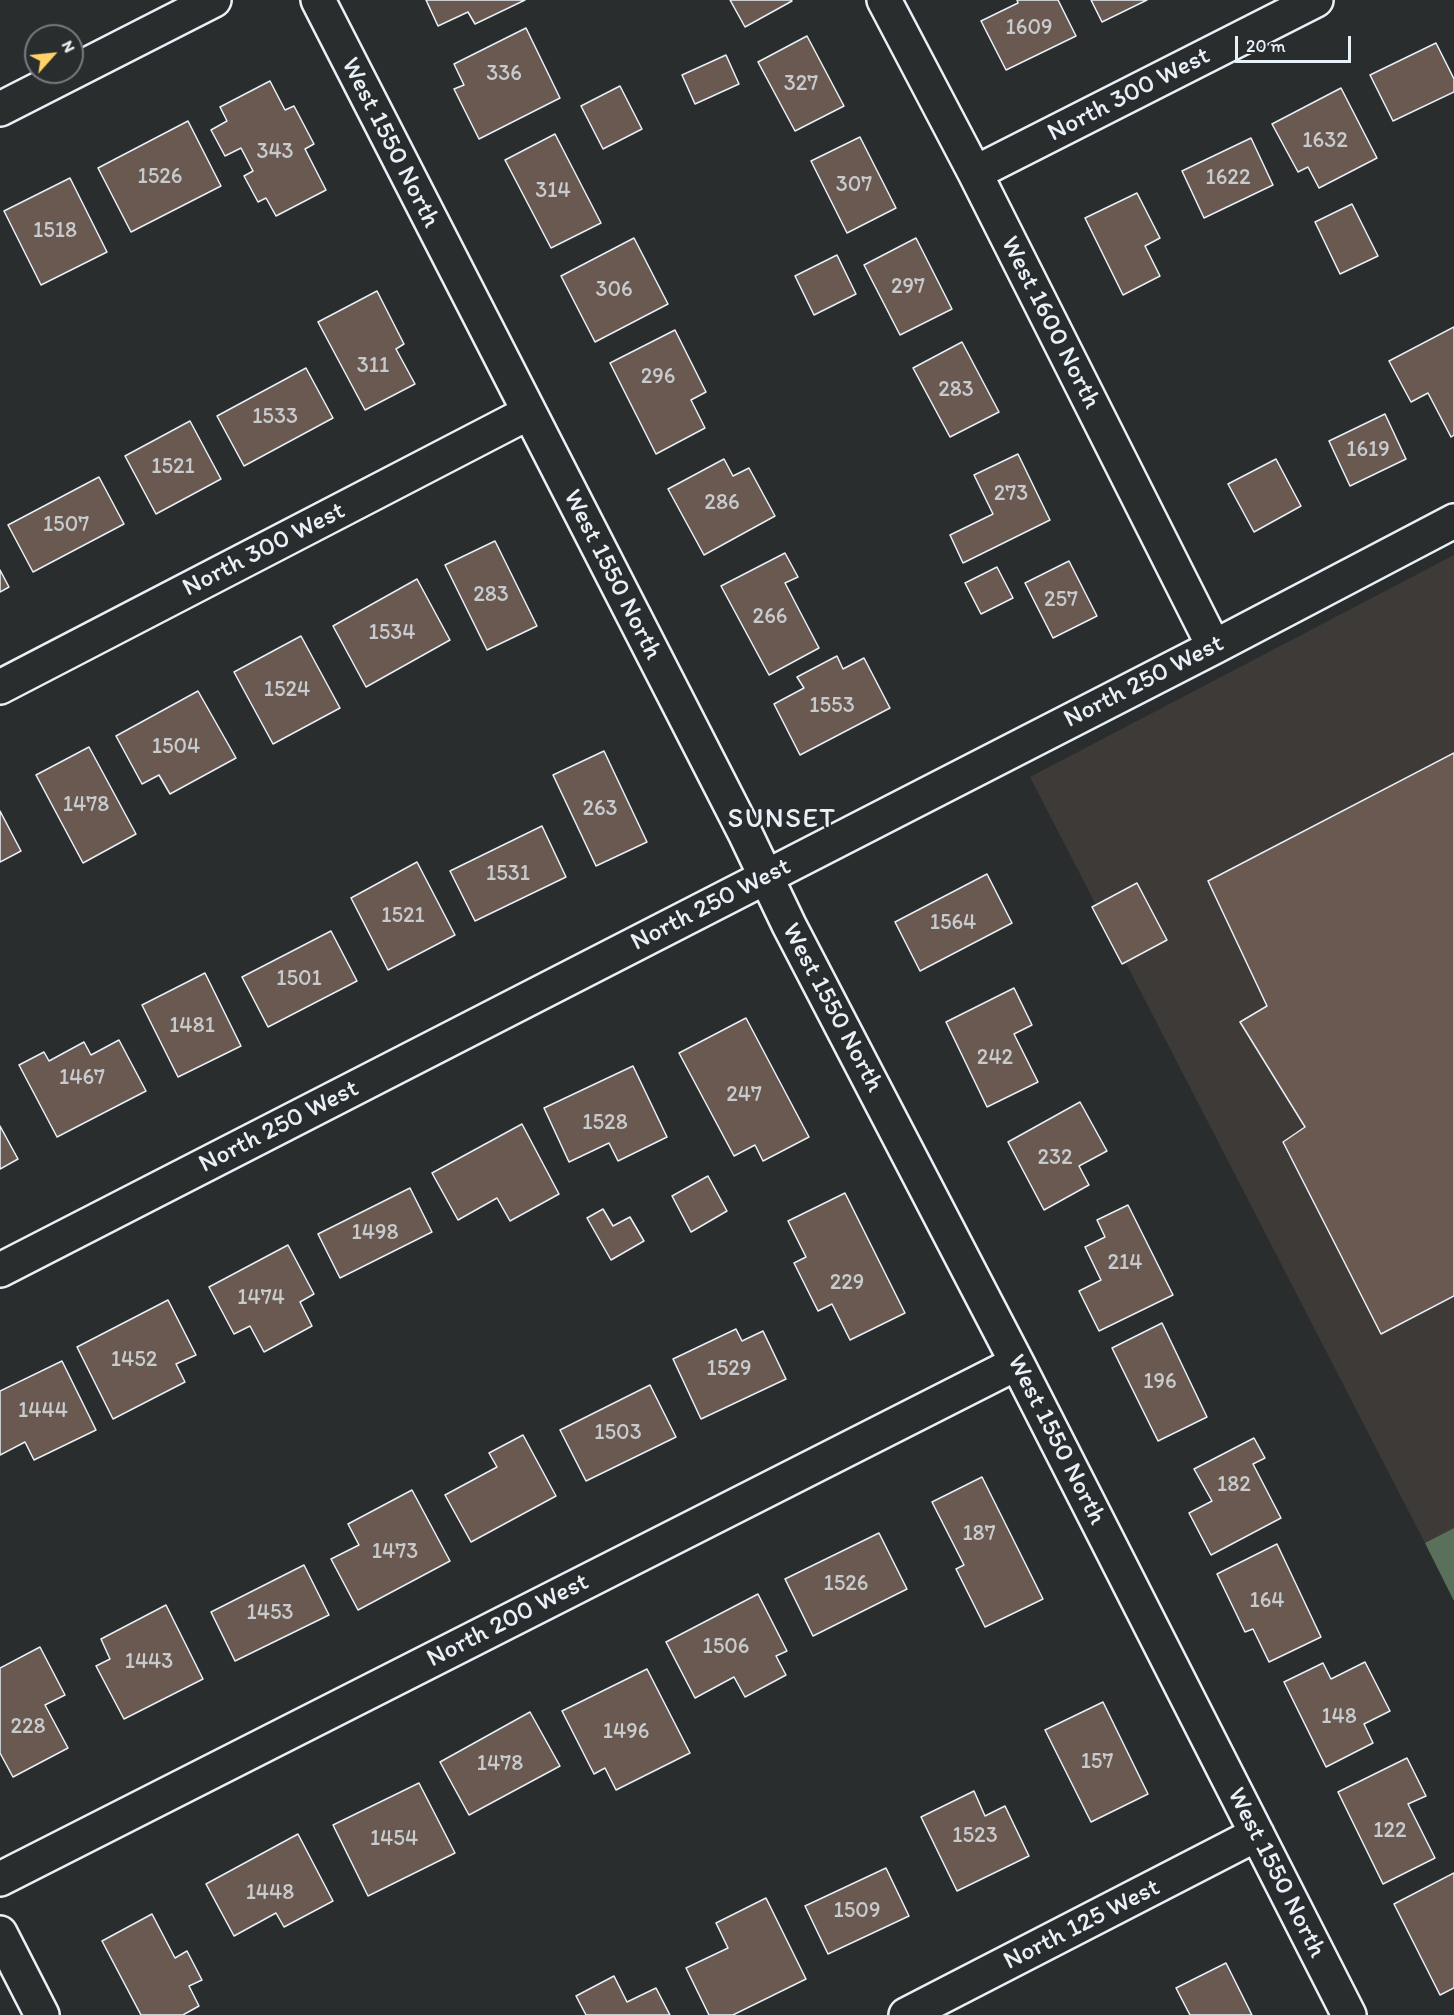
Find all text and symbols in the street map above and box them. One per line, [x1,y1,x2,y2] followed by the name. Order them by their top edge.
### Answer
[1006,15,1052,41] house number: 1609
[24,24,84,84] north arrow
[1238,24,1354,62] scale bar
[1246,35,1286,57] text: 20 m
[58,37,80,56] text: N
[1043,41,1215,149] street label: North 300 West
[334,53,446,233] street label: West 1550 North
[486,61,522,87] house number: 336
[784,71,818,97] house number: 327
[1302,128,1348,154] house number: 1632
[256,139,294,165] house number: 343
[138,164,182,190] house number: 1526
[1206,165,1250,191] house number: 1622
[836,172,872,198] house number: 307
[535,178,571,204] house number: 314
[33,218,77,244] house number: 1518
[993,232,1107,414] street label: West 1600 North
[891,274,925,300] house number: 297
[595,277,633,303] house number: 306
[357,353,389,379] house number: 311
[641,364,675,390] house number: 296
[938,377,974,403] house number: 283
[252,404,298,430] house number: 1533
[1346,437,1390,463] house number: 1619
[151,454,195,480] house number: 1521
[994,481,1028,507] house number: 273
[556,485,668,665] street label: West 1550 North
[704,490,740,516] house number: 286
[178,496,350,604] street label: North 300 West
[43,512,89,538] house number: 1507
[473,582,509,608] house number: 283
[1044,587,1078,613] house number: 257
[753,604,787,630] house number: 266
[369,620,415,646] house number: 1534
[1059,628,1229,736] street label: North 250 West
[264,677,310,703] house number: 1524
[809,693,855,719] house number: 1553
[152,734,200,760] house number: 1504
[63,792,109,818] house number: 1478
[582,796,618,822] house number: 263
[727,803,837,837] district label: SUNSET
[626,851,796,959] street label: North 250 West
[486,861,530,887] house number: 1531
[381,903,425,929] house number: 1521
[930,910,976,936] house number: 1564
[774,918,890,1098] street label: West 1550 North
[276,966,322,992] house number: 1501
[169,1013,215,1039] house number: 1481
[977,1045,1013,1071] house number: 242
[59,1065,105,1091] house number: 1467
[194,1073,364,1181] street label: North 250 West
[726,1082,762,1108] house number: 247
[582,1110,628,1136] house number: 1528
[1037,1145,1073,1171] house number: 232
[352,1220,398,1246] house number: 1498
[1107,1250,1143,1276] house number: 214
[830,1270,864,1296] house number: 229
[237,1285,285,1311] house number: 1474
[111,1347,157,1373] house number: 1452
[1000,1350,1112,1530] street label: West 1550 North
[707,1356,751,1382] house number: 1529
[1143,1369,1177,1395] house number: 196
[18,1398,68,1424] house number: 1444
[594,1420,642,1446] house number: 1503
[1217,1472,1251,1498] house number: 182
[962,1521,996,1547] house number: 187
[372,1539,418,1565] house number: 1473
[422,1567,594,1675] street label: North 200 West
[824,1571,868,1597] house number: 1526
[1249,1588,1285,1614] house number: 164
[247,1600,293,1626] house number: 1453
[703,1634,749,1660] house number: 1506
[125,1649,173,1675] house number: 1443
[1321,1704,1357,1730] house number: 148
[10,1714,46,1740] house number: 228
[603,1719,649,1745] house number: 1496
[1081,1749,1113,1775] house number: 157
[477,1751,523,1777] house number: 1478
[1220,1783,1332,1963] street label: West 1550 North
[1373,1818,1407,1844] house number: 122
[952,1823,998,1849] house number: 1523
[370,1826,418,1852] house number: 1454
[999,1872,1165,1978] street label: North 125 West
[246,1880,294,1906] house number: 1448
[834,1898,880,1924] house number: 1509

